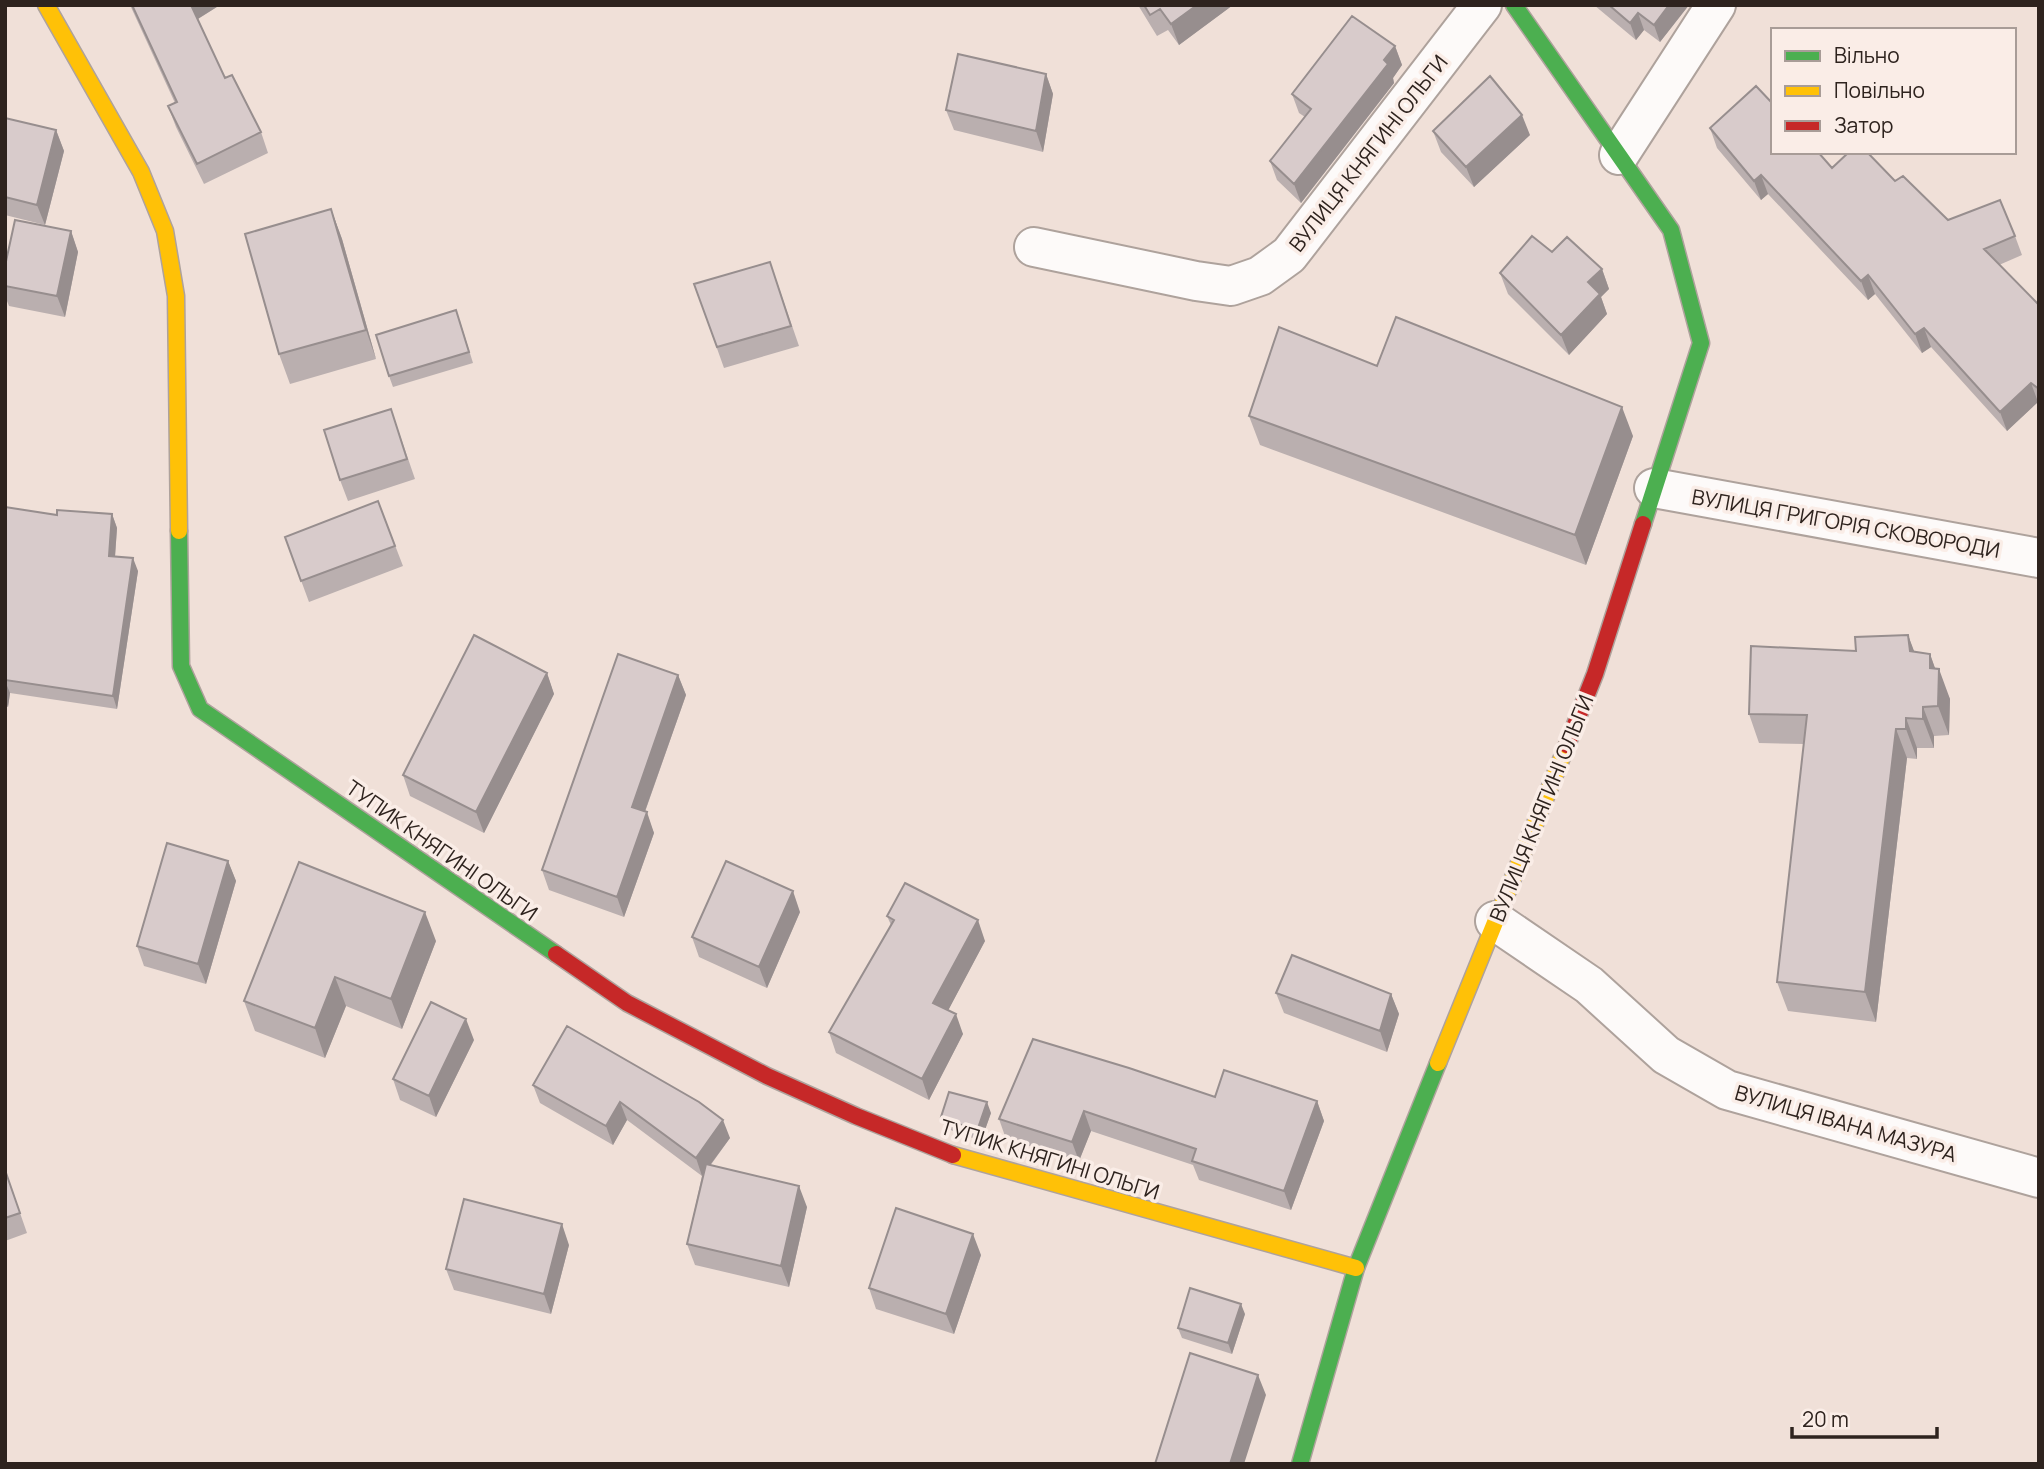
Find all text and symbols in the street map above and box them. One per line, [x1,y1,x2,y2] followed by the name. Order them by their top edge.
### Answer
[1771,28,2016,154] legend
[1834,41,1900,69] text: Вільно
[1282,49,1454,257] street label: ВУЛИЦЯ КНЯГИНІ ОЛЬГИ
[1834,76,1925,104] text: Повільно
[1834,111,1893,139] text: Затор
[1690,482,2002,564] street label: ВУЛИЦЯ ГРИГОРІЯ СКОВОРОДИ
[1483,690,1599,926] street label: ВУЛИЦЯ КНЯГИНІ ОЛЬГИ
[341,773,543,927] street label: ТУПИК КНЯГИНІ ОЛЬГИ
[1732,1078,1960,1168] street label: ВУЛИЦЯ ІВАНА МАЗУРА
[937,1112,1163,1206] street label: ТУПИК КНЯГИНІ ОЛЬГИ
[1792,1396,1937,1440] scale bar
[1802,1405,1849,1433] text: 20 m

